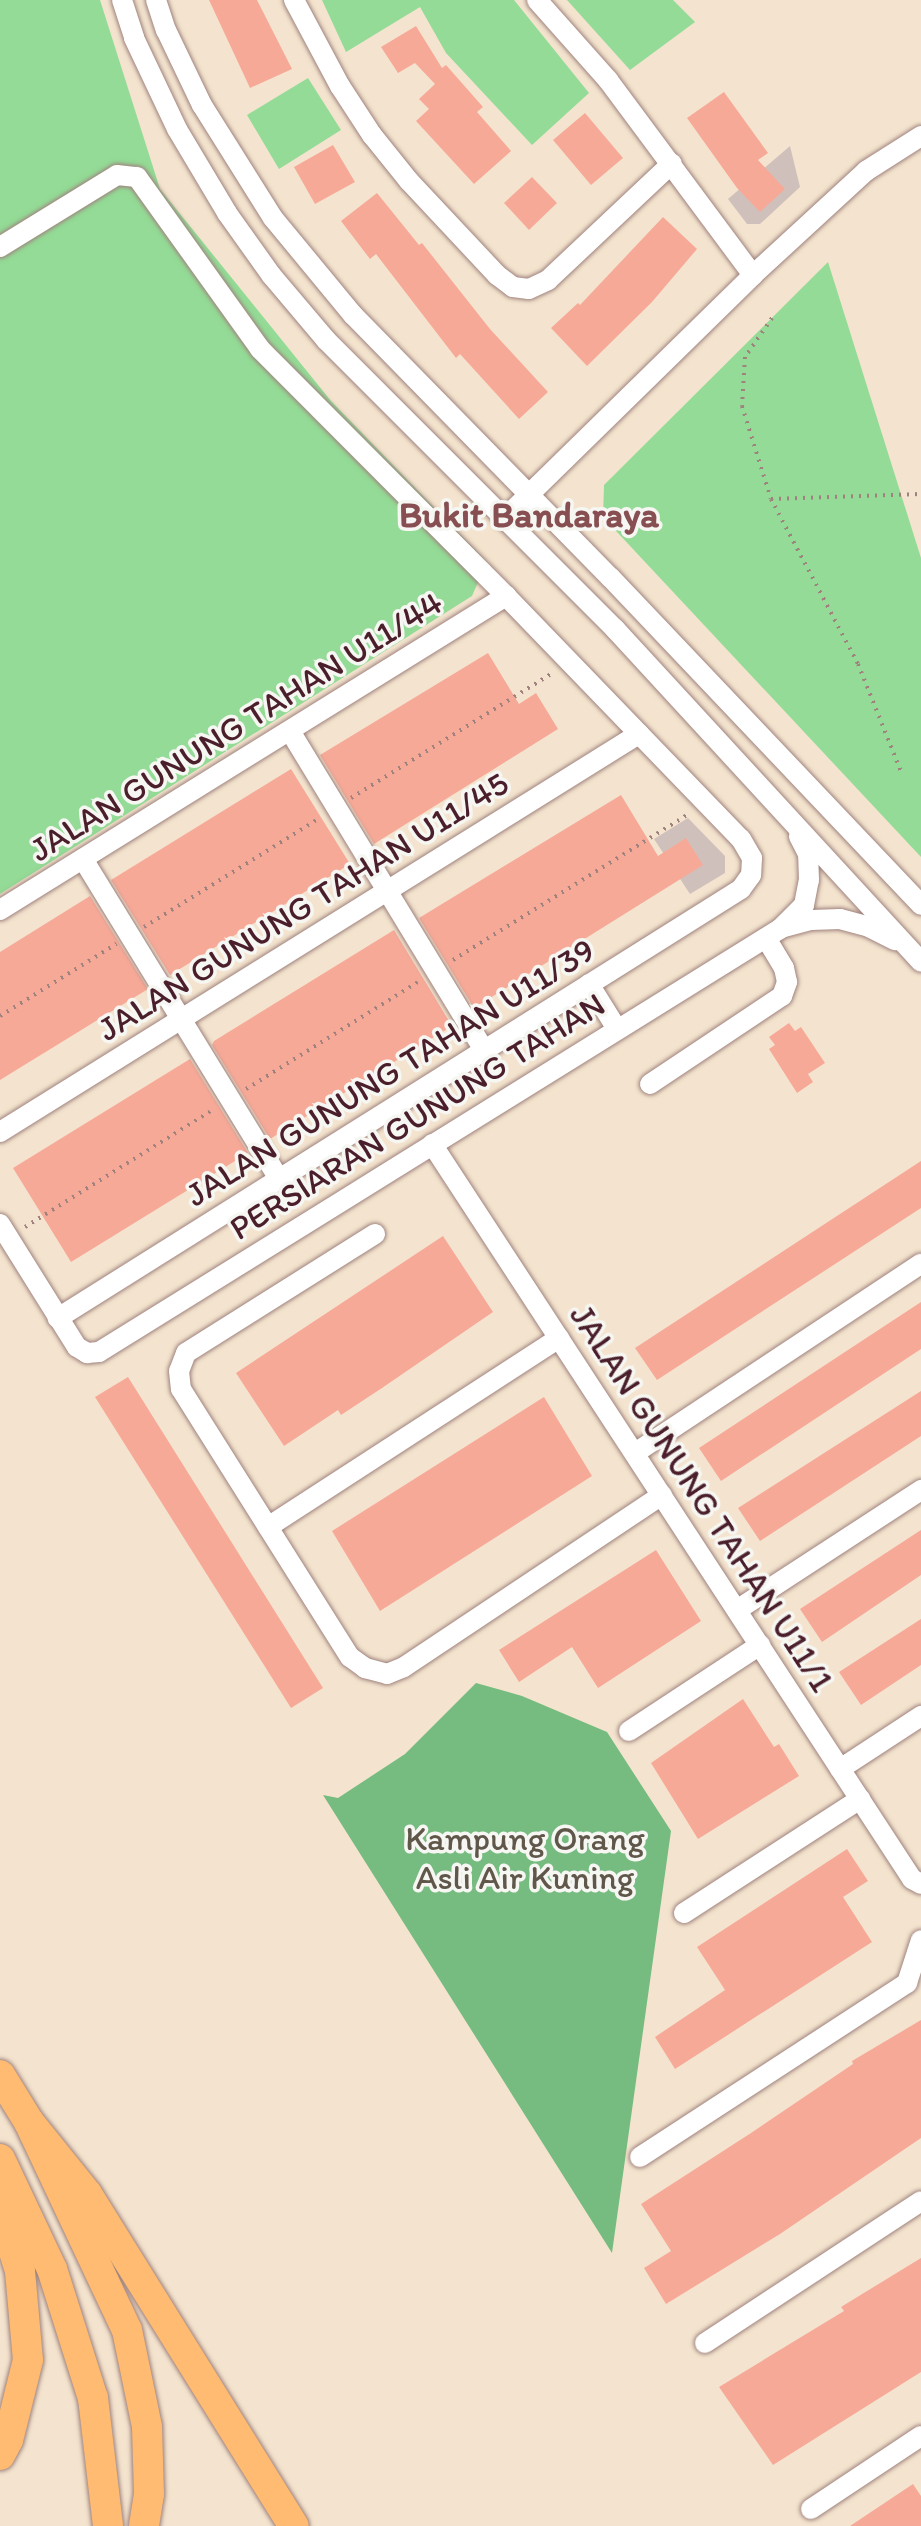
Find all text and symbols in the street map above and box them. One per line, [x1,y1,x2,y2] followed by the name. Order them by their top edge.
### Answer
[399,493,659,537] district label: Bukit Bandaraya
[23,582,449,870] street label: JALAN GUNUNG TAHAN U11/44
[91,763,515,1049] street label: JALAN GUNUNG TAHAN U11/45
[179,930,601,1214] street label: JALAN GUNUNG TAHAN U11/39
[222,984,612,1248] street label: PERSIARAN GUNUNG TAHAN
[562,1297,842,1699] street label: JALAN GUNUNG TAHAN U11/1
[405,1818,645,1898] park label: Kampung Orang Asli Air Kuning

